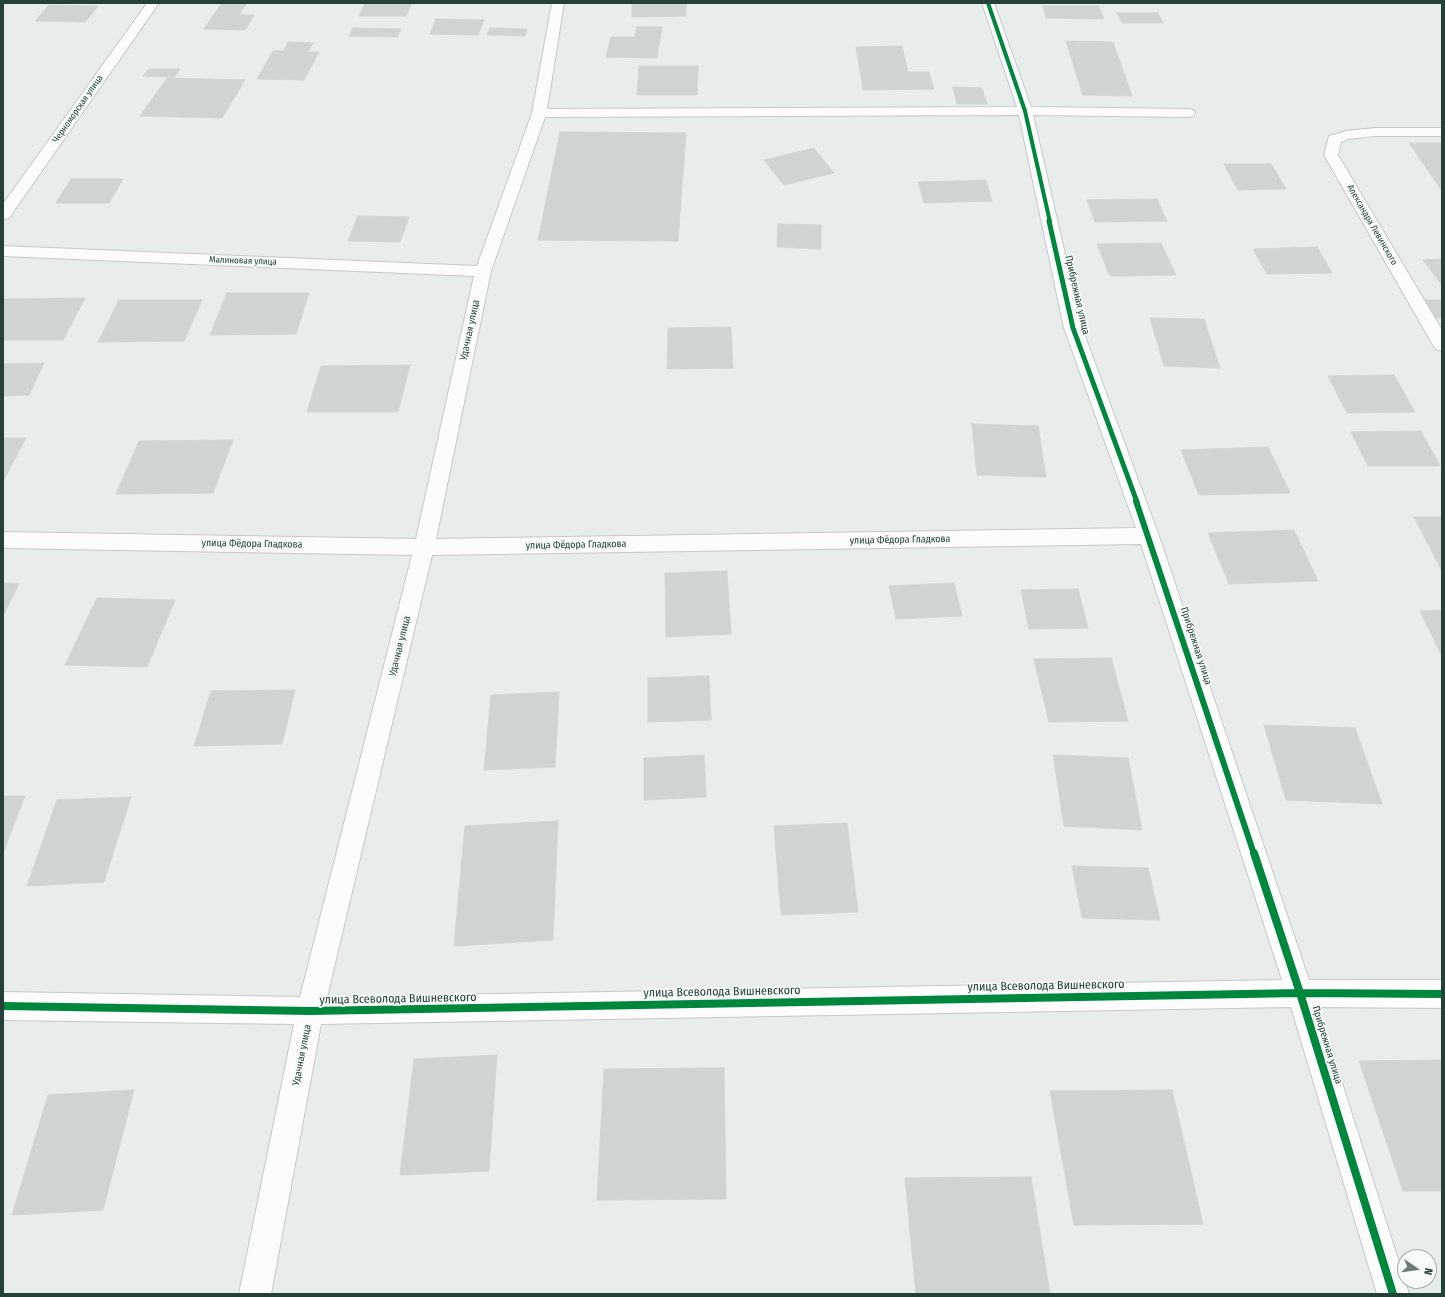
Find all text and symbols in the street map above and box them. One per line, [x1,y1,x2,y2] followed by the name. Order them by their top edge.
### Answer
[51,73,105,145] street label: Черноморская улица
[1344,183,1400,267] street label: Александра Левинского
[209,254,277,268] street label: Малиновая улица
[1062,254,1092,336] street label: Прибрежная улица
[458,299,482,361] street label: Удачная улица
[850,533,950,547] street label: улица Фёдора Гладкова
[202,537,302,551] street label: улица Фёдора Гладкова
[526,538,626,552] street label: улица Фёдора Гладкова
[1178,606,1214,686] street label: Прибрежная улица
[387,615,413,677] street label: Удачная улица
[967,977,1125,995] street label: улица Всеволода Вишневского
[643,983,801,1001] street label: улица Всеволода Вишневского
[319,990,477,1008] street label: улица Всеволода Вишневского
[1309,1004,1345,1086] street label: Прибрежная улица
[290,1024,314,1086] street label: Удачная улица
[1397,1249,1437,1289] north arrow
[1421,1267,1435,1276] text: N

